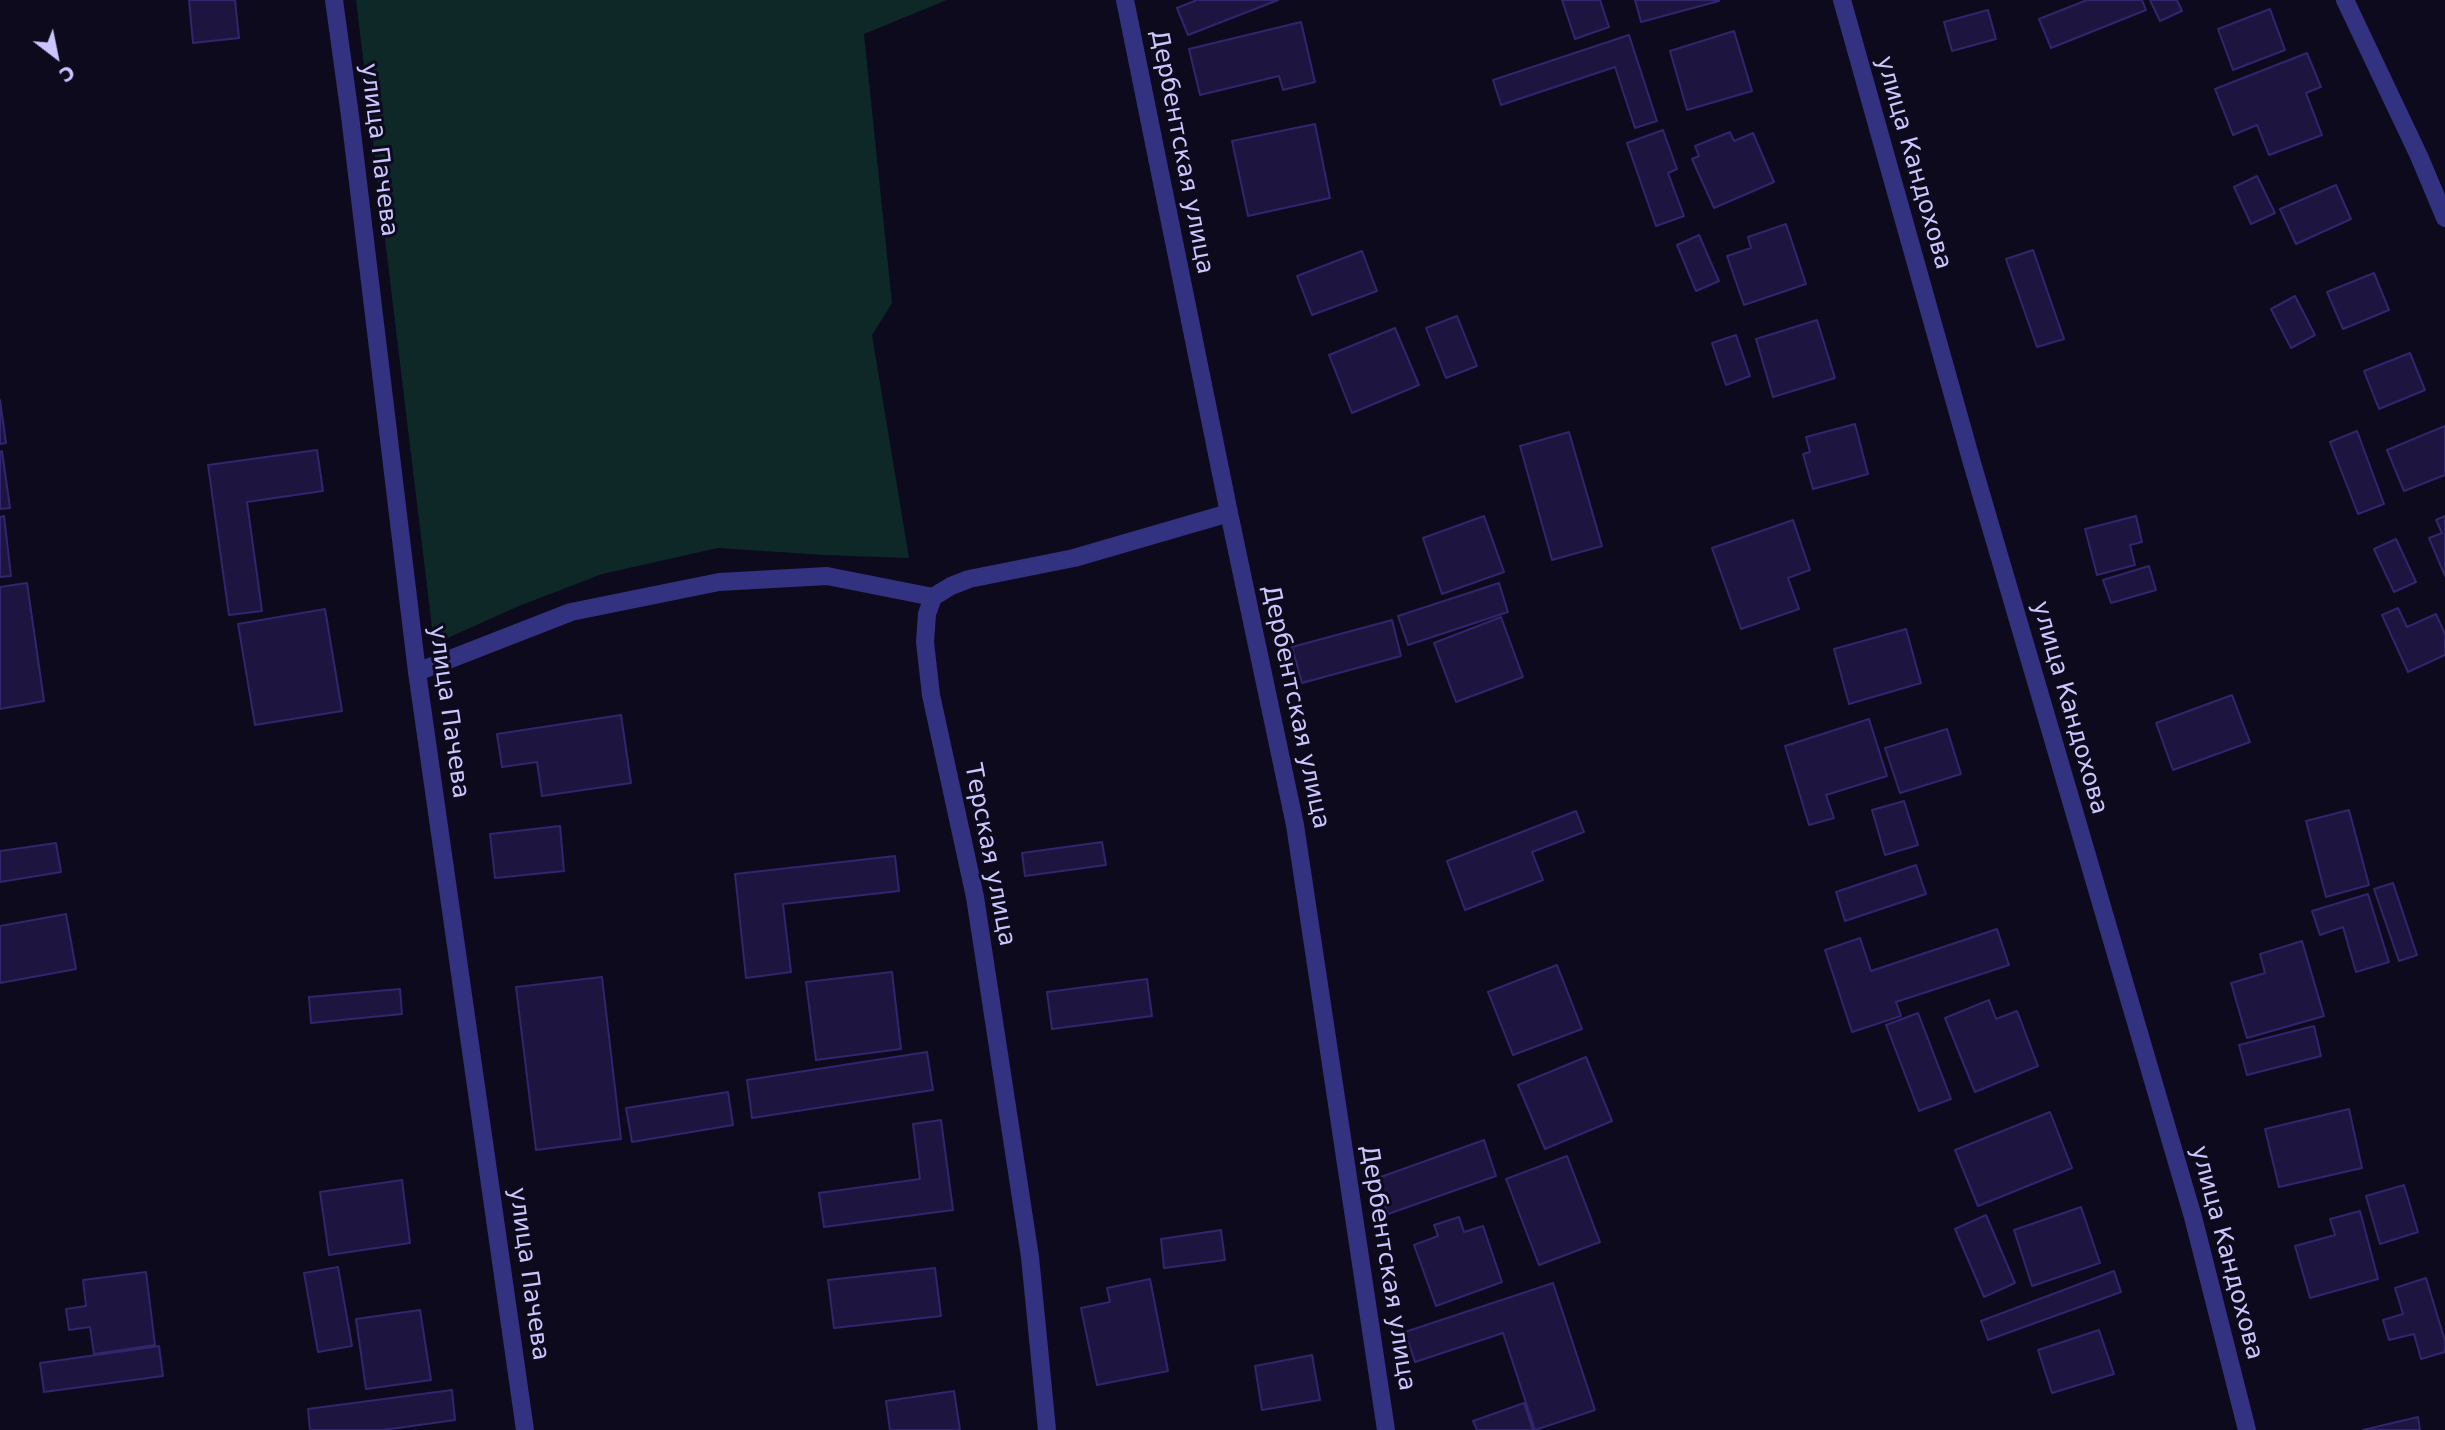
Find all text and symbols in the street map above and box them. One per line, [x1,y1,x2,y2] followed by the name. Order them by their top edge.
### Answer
[21,21,91,91] north arrow
[1143,27,1219,277] street label: Дербентская улица
[1869,53,1957,273] street label: улица Кандохова
[55,61,79,87] text: С
[353,62,403,238] street label: улица Пачева
[1255,582,1335,832] street label: Дербентская улица
[2025,598,2113,818] street label: улица Кандохова
[422,624,474,800] street label: улица Пачева
[957,761,1021,949] street label: Терская улица
[1353,1143,1421,1393] street label: Дербентская улица
[2184,1143,2268,1363] street label: улица Кандохова
[502,1186,554,1362] street label: улица Пачева

